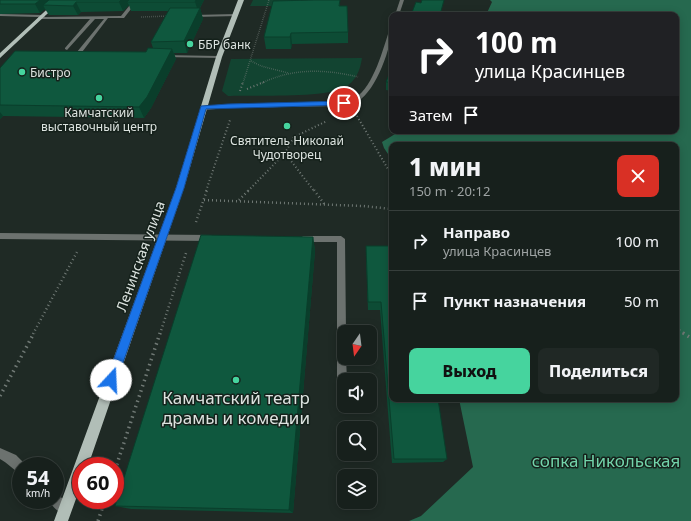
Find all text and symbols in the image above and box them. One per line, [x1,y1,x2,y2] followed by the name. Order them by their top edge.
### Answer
[475,23,558,61] text: 100 m
[409,28,461,80] icon: right
[198,36,251,53] place label: ББР банк
[185,39,195,49] marker: ББР банк
[475,59,625,83] text: улица Красинцев
[30,64,71,81] place label: Бистро
[17,67,27,77] marker: Бистро
[327,86,361,120] pin
[333,92,355,114] icon: arrive
[94,93,104,103] marker: Камчатский выставочный центр
[41,104,157,135] place label: Камчатский выставочный центр
[460,104,482,126] icon: arrive
[409,105,452,125] text: Затем
[282,121,292,131] marker: Святитель Николай Чудотворец
[230,132,344,163] place label: Святитель Николай Чудотворец
[409,150,481,183] text: 1 мин
[617,155,659,197] button: close
[409,182,490,200] text: 150 m · 20:12
[111,198,169,314] street label: Ленинская улица
[443,222,510,242] text: Направо
[409,230,431,252] icon: right
[615,231,659,251] text: 100 m
[443,242,551,260] text: улица Красинцев
[409,290,431,312] icon: arrive
[443,291,586,311] text: Пункт назначения
[624,291,659,311] text: 50 m
[337,325,377,365] north arrow
[337,325,377,509] map controls
[409,348,530,394] button: Выход
[538,348,659,394] button: Поделиться
[90,359,132,401] position arrow
[337,373,377,413] button: sound
[231,375,241,385] marker: Камчатский театр драмы и комедии
[162,386,310,429] place label: Камчатский театр драмы и комедии
[337,421,377,461] button: search
[532,449,680,472] park label: сопка Никольская
[72,457,124,509] speed limit sign: 60
[27,464,49,491] text: 54
[337,469,377,509] button: layers
[26,486,50,500] text: km/h

